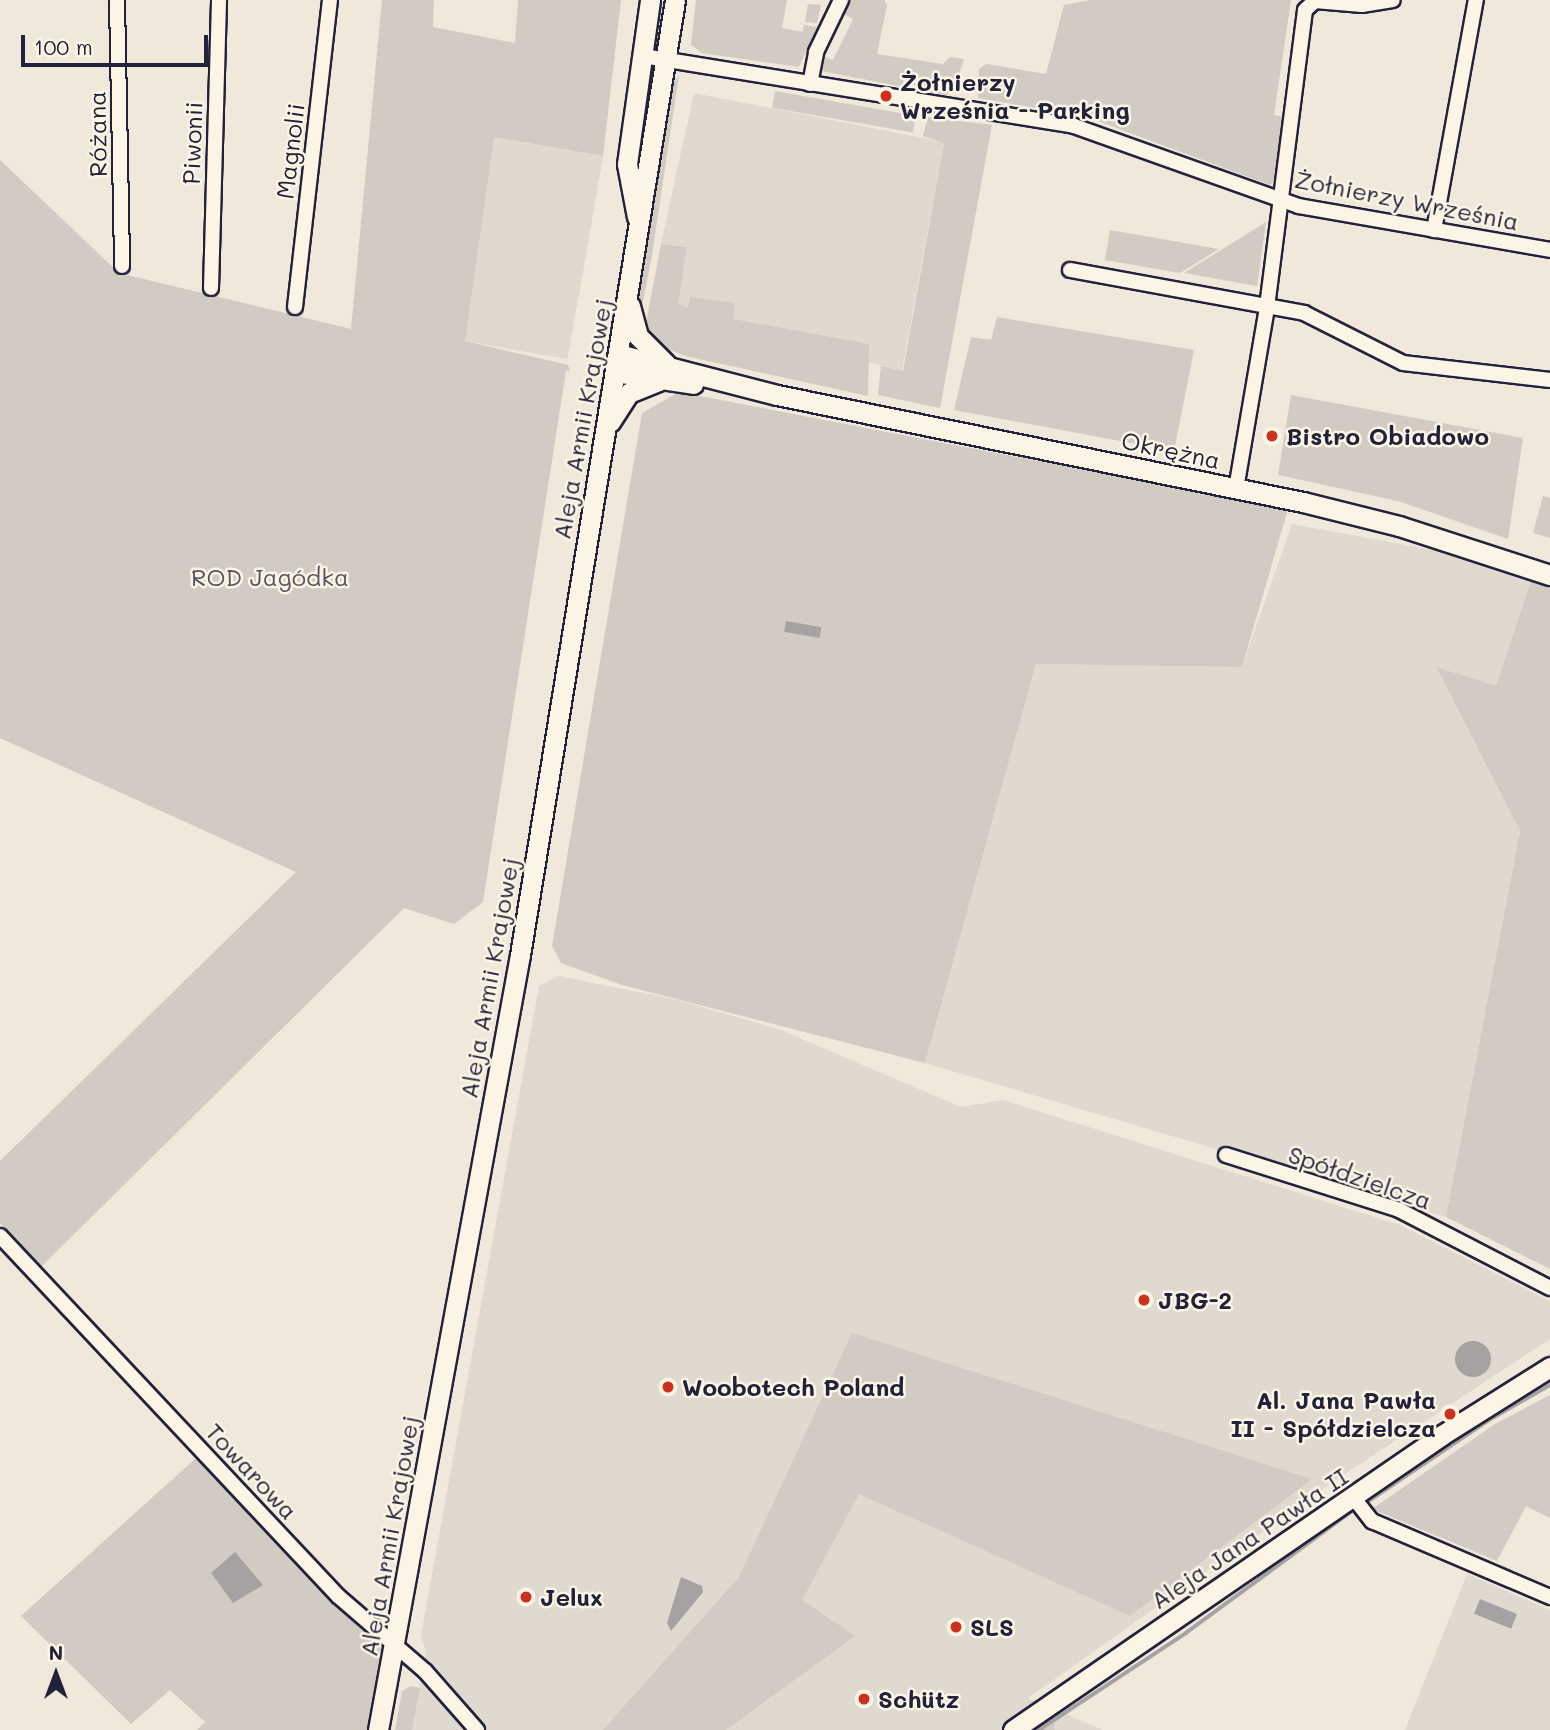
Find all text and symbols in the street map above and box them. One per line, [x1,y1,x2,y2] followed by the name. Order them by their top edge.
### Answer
[24,21,212,65] scale bar
[34,33,93,60] text: 100 m
[900,68,1130,124] place label: Żołnierzy Września - Parking
[878,88,894,104] marker: Żołnierzy Września - Parking
[82,91,112,177] street label: Różana
[176,101,208,185] street label: Piwonii
[270,101,310,201] street label: Magnolii
[1293,164,1521,236] street label: Żołnierzy Września
[547,296,617,542] street label: Aleja Armii Krajowej
[1286,422,1489,450] place label: Bistro Obiadowo
[1119,425,1223,475] street label: Okrężna
[1264,428,1280,444] marker: Bistro Obiadowo
[191,563,349,591] park label: ROD Jagódka
[454,855,524,1101] street label: Aleja Armii Krajowej
[1285,1139,1435,1215] street label: Spółdzielcza
[1158,1286,1232,1314] place label: JBG-2
[1136,1292,1152,1308] marker: JBG-2
[682,1373,904,1401] place label: Woobotech Poland
[660,1379,676,1395] marker: Woobotech Poland
[1230,1386,1436,1442] place label: Al. Jana Pawła II - Spółdzielcza
[1442,1406,1458,1422] marker: Al. Jana Pawła II - Spółdzielcza
[354,1413,424,1659] street label: Aleja Armii Krajowej
[200,1417,304,1525] street label: Towarowa
[1145,1461,1353,1615] street label: Aleja Jana Pawła II
[540,1583,603,1611] place label: Jelux
[518,1589,534,1605] marker: Jelux
[970,1613,1014,1641] place label: SLS
[948,1619,964,1635] marker: SLS
[21,1639,91,1709] north arrow
[49,1640,63,1665] text: N
[878,1685,959,1713] place label: Schütz
[856,1691,872,1707] marker: Schütz

